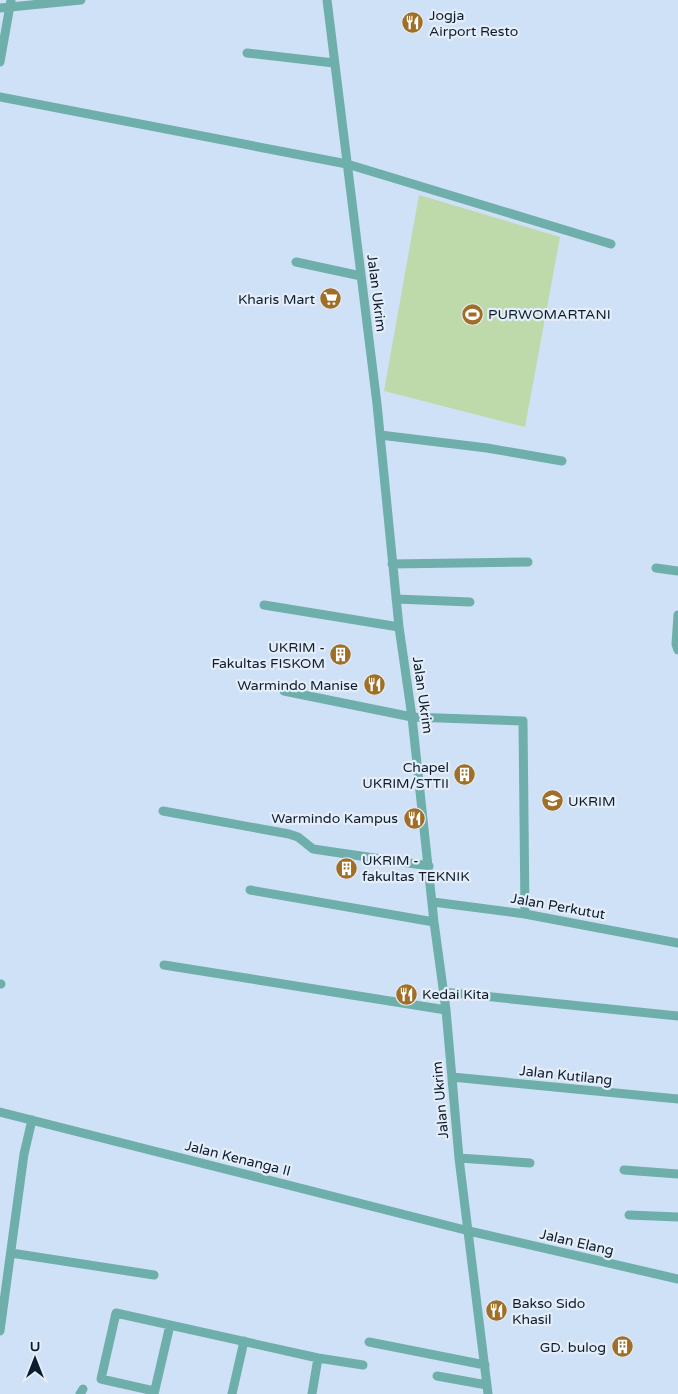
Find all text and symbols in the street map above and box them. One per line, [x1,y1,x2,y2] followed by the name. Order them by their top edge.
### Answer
[429,7,518,40] place label: Jogja Airport Resto
[401,11,425,35] restaurant icon: Jogja Airport Resto
[363,253,390,333] street label: Jalan Ukrim
[319,287,343,311] supermarket icon: Kharis Mart
[238,291,316,308] place label: Kharis Mart
[460,302,484,326] sports icon: PURWOMARTANI
[488,306,611,323] place label: PURWOMARTANI
[211,639,325,672] place label: UKRIM - Fakultas FISKOM
[329,643,353,667] building icon: UKRIM - Fakultas FISKOM
[409,655,436,735] street label: Jalan Ukrim
[362,673,386,697] restaurant icon: Warmindo Manise
[237,677,358,694] place label: Warmindo Manise
[362,759,449,792] place label: Chapel UKRIM/STTII
[453,763,477,787] building icon: Chapel UKRIM/STTII
[540,789,564,813] school or university icon: UKRIM
[568,793,615,810] place label: UKRIM
[402,806,426,830] restaurant icon: Warmindo Kampus
[271,810,398,827] place label: Warmindo Kampus
[362,852,470,885] place label: UKRIM - fakultas TEKNIK
[334,856,358,880] building icon: UKRIM - fakultas TEKNIK
[509,890,607,923] street label: Jalan Perkutut
[394,982,418,1006] restaurant icon: Kedai Kita
[422,986,489,1003] place label: Kedai Kita
[429,1061,452,1139] street label: Jalan Ukrim
[519,1062,613,1089] street label: Jalan Kutilang
[183,1137,293,1180] street label: Jalan Kenanga II
[538,1226,616,1259] street label: Jalan Elang
[512,1295,585,1328] place label: Bakso Sido Khasil
[484,1299,508,1323] restaurant icon: Bakso Sido Khasil
[10,1334,60,1384] north arrow
[610,1335,634,1359] building icon: GD. bulog
[30,1338,40,1355] text: U
[540,1339,606,1356] place label: GD. bulog

